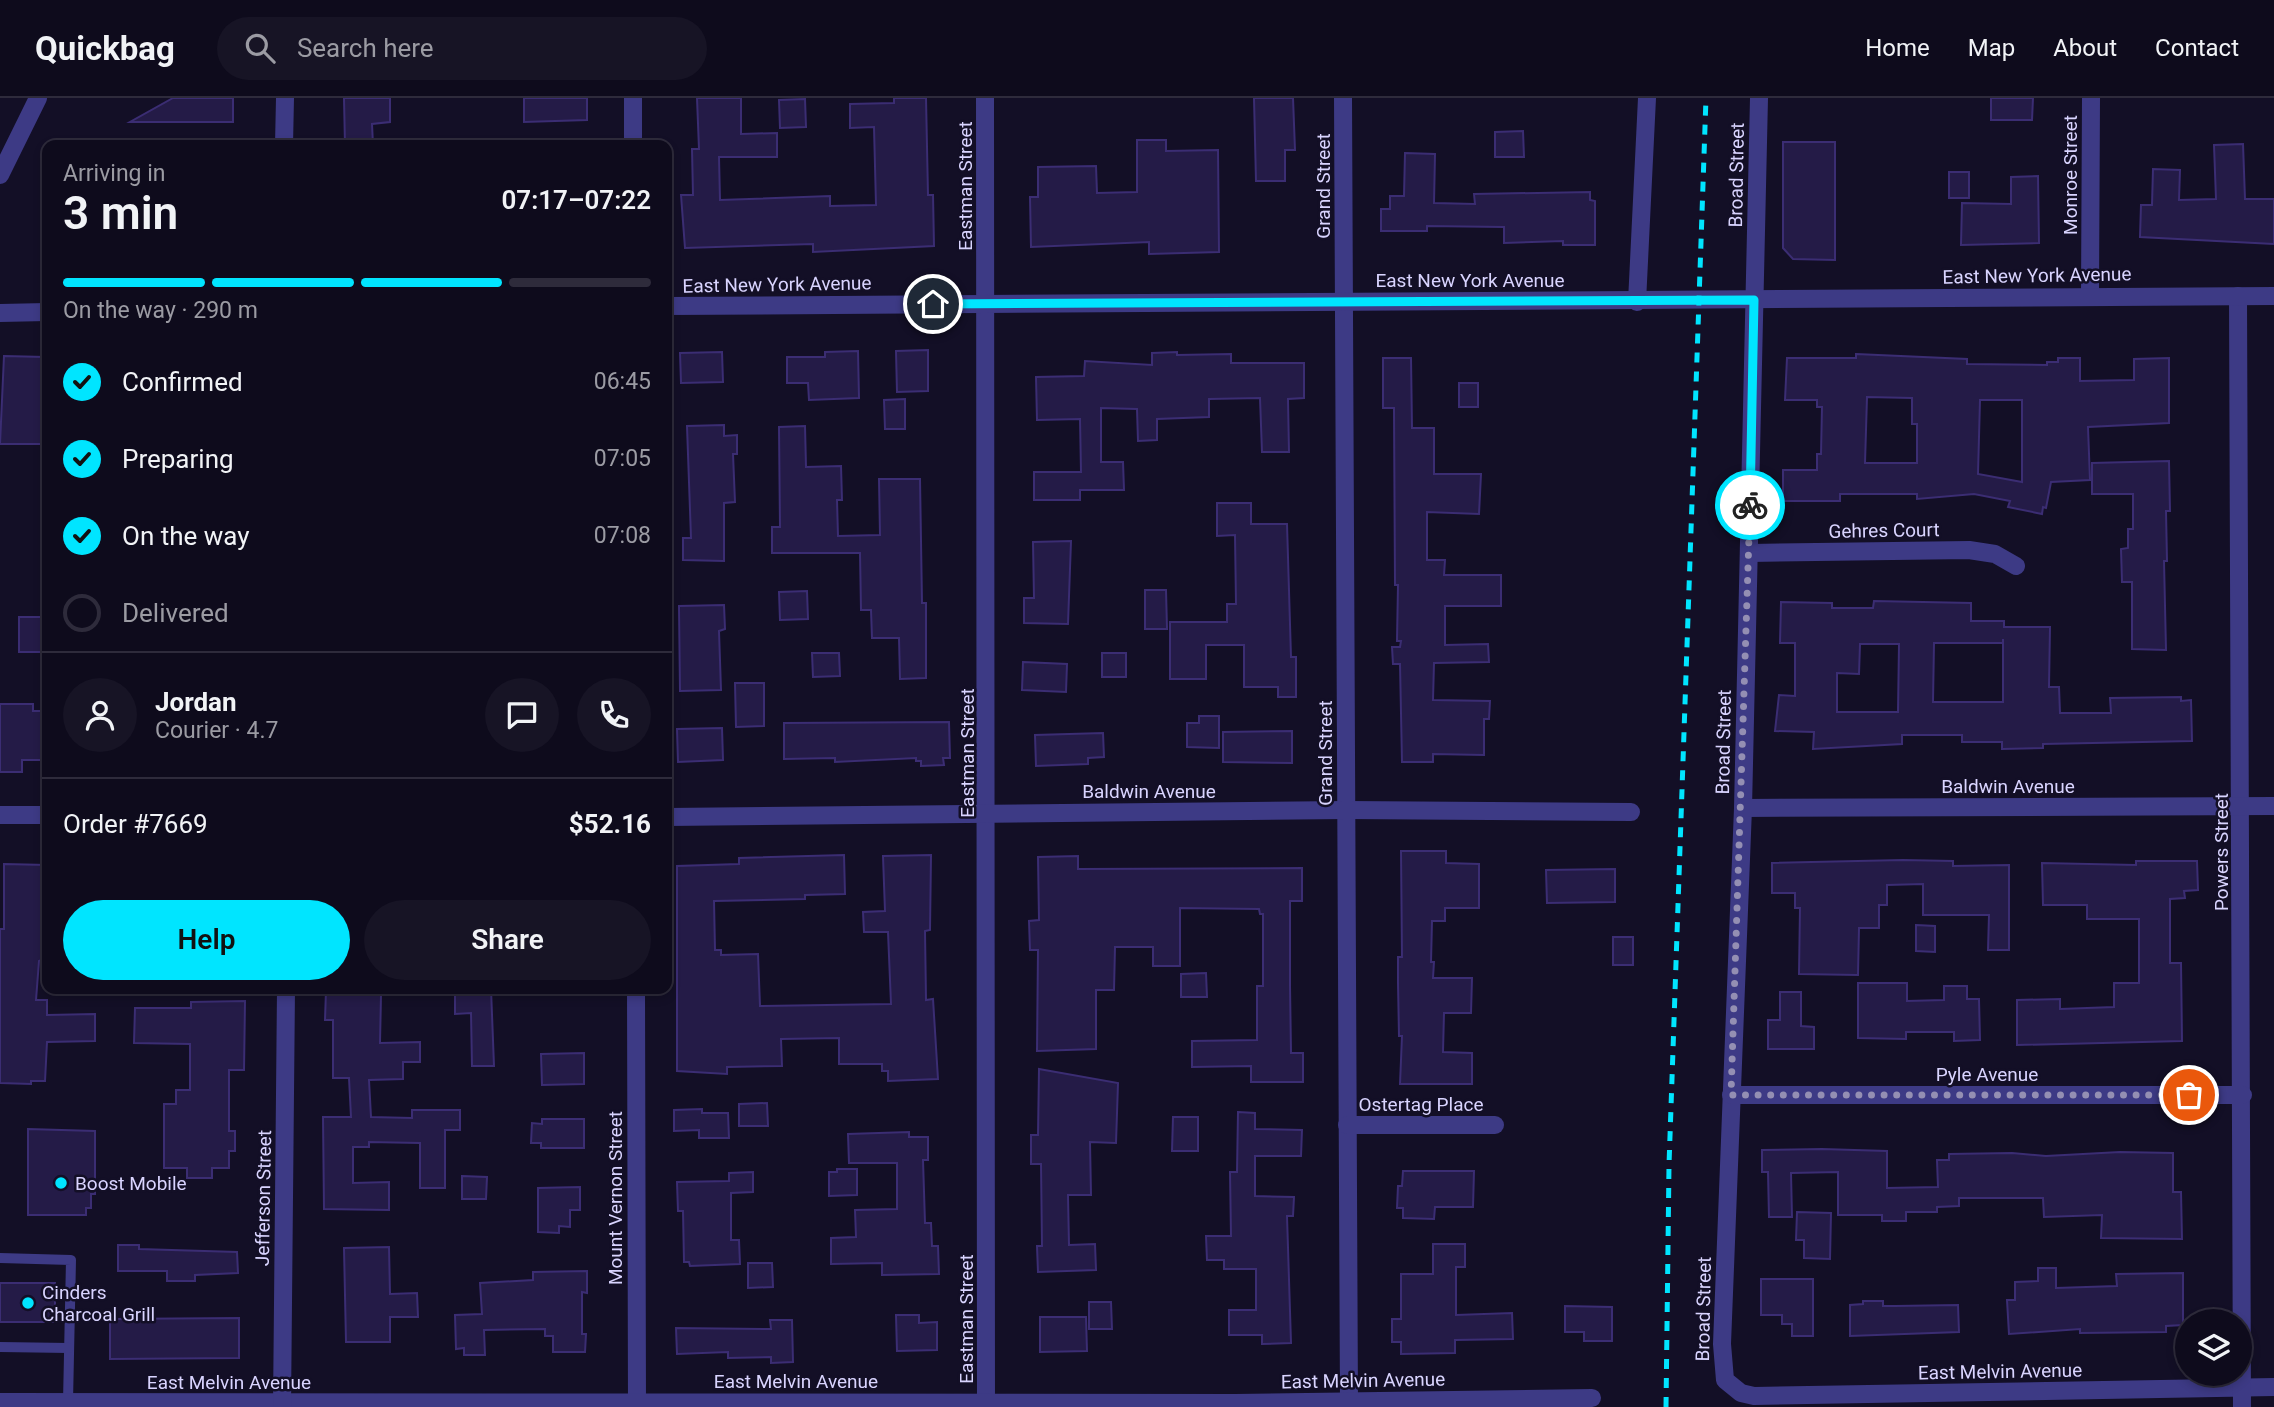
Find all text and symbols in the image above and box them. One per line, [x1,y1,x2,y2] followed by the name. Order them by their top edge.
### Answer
[217,17,707,80] search box
[35,29,175,68] text: Quickbag
[241,29,279,67] icon: search
[297,33,434,63] text: Search here
[1865,34,1930,62] text: Home
[1968,34,2015,62] text: Map
[2053,34,2117,62] text: About
[2155,34,2239,62] text: Contact
[2059,115,2082,235] street label: Monroe Street
[954,121,977,251] street label: Eastman Street
[1724,122,1749,228] street label: Broad Street
[1312,133,1335,239] street label: Grand Street
[63,160,166,187] text: Arriving in
[501,185,651,215] text: 07:17–07:22
[63,186,178,240] text: 3 min
[1942,262,2132,289] street label: East New York Avenue
[1375,269,1565,292] street label: East New York Avenue
[682,271,872,298] street label: East New York Avenue
[903,274,963,334] pin
[914,285,952,323] icon: home
[63,297,258,324] text: On the way · 290 m
[63,363,101,401] icon: check
[122,367,243,397] text: Confirmed
[594,368,651,395] text: 06:45
[63,440,101,478] icon: check
[122,444,234,474] text: Preparing
[594,445,651,472] text: 07:05
[1715,470,1785,540] courier
[1731,486,1769,524] icon: bike
[63,517,101,555] icon: check
[1828,518,1940,543] street label: Gehres Court
[122,521,250,551] text: On the way
[594,522,651,549] text: 07:08
[122,598,229,628] text: Delivered
[63,678,137,752] button: person
[485,678,559,752] button: chat
[577,678,651,752] button: phone
[155,687,237,717] text: Jordan
[956,688,979,818] street label: Eastman Street
[1711,689,1736,795] street label: Broad Street
[1314,700,1337,806] street label: Grand Street
[155,717,278,744] text: Courier · 4.7
[1941,775,2075,798] street label: Baldwin Avenue
[1082,780,1216,803] street label: Baldwin Avenue
[2210,793,2233,911] street label: Powers Street
[63,809,208,839] text: Order #7669
[569,809,651,839] text: $52.16
[63,900,350,980] button: Help
[364,900,651,980] button: Share
[1936,1063,2038,1086] street label: Pyle Avenue
[2159,1065,2219,1125] pin
[2170,1076,2208,1114] icon: bag
[1359,1093,1483,1116] street label: Ostertag Place
[604,1111,627,1285] street label: Mount Vernon Street
[251,1130,276,1266] street label: Jefferson Street
[75,1172,187,1195] place label: Boost Mobile
[53,1175,69,1191] marker: Boost Mobile
[955,1254,978,1384] street label: Eastman Street
[1691,1256,1716,1362] street label: Broad Street
[42,1281,155,1326] place label: Cinders Charcoal Grill
[20,1295,36,1311] marker: Cinders Charcoal Grill
[2175,1309,2252,1386] map controls
[2175,1309,2252,1386] button: layers
[1918,1359,2082,1384] street label: East Melvin Avenue
[1281,1368,1445,1393] street label: East Melvin Avenue
[714,1370,878,1393] street label: East Melvin Avenue
[147,1371,311,1394] street label: East Melvin Avenue

